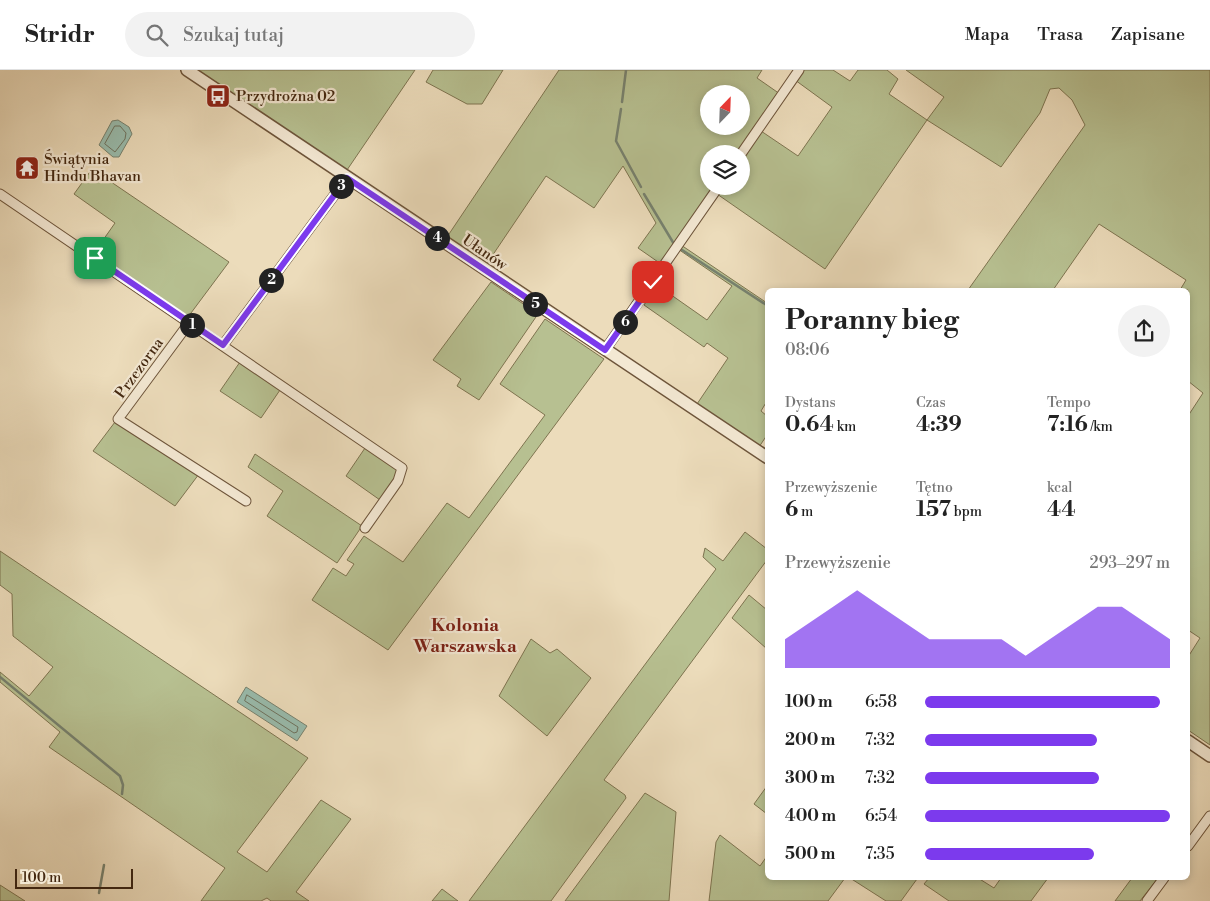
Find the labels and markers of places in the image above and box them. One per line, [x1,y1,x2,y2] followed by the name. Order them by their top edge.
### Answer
[205,83,231,109] bus stop icon: Przydrożna 02
[236,87,335,106] place label: Przydrożna 02
[44,149,141,186] place label: Świątynia Hindu Bhavan
[14,155,40,181] temple icon: Świątynia Hindu Bhavan
[328,174,354,198] pin: 3
[424,226,450,250] pin: 4
[74,237,116,279] pin
[632,261,674,303] pin
[258,268,284,292] pin: 2
[522,292,548,316] pin: 5
[612,310,638,334] pin: 6
[180,312,204,338] pin: 1

